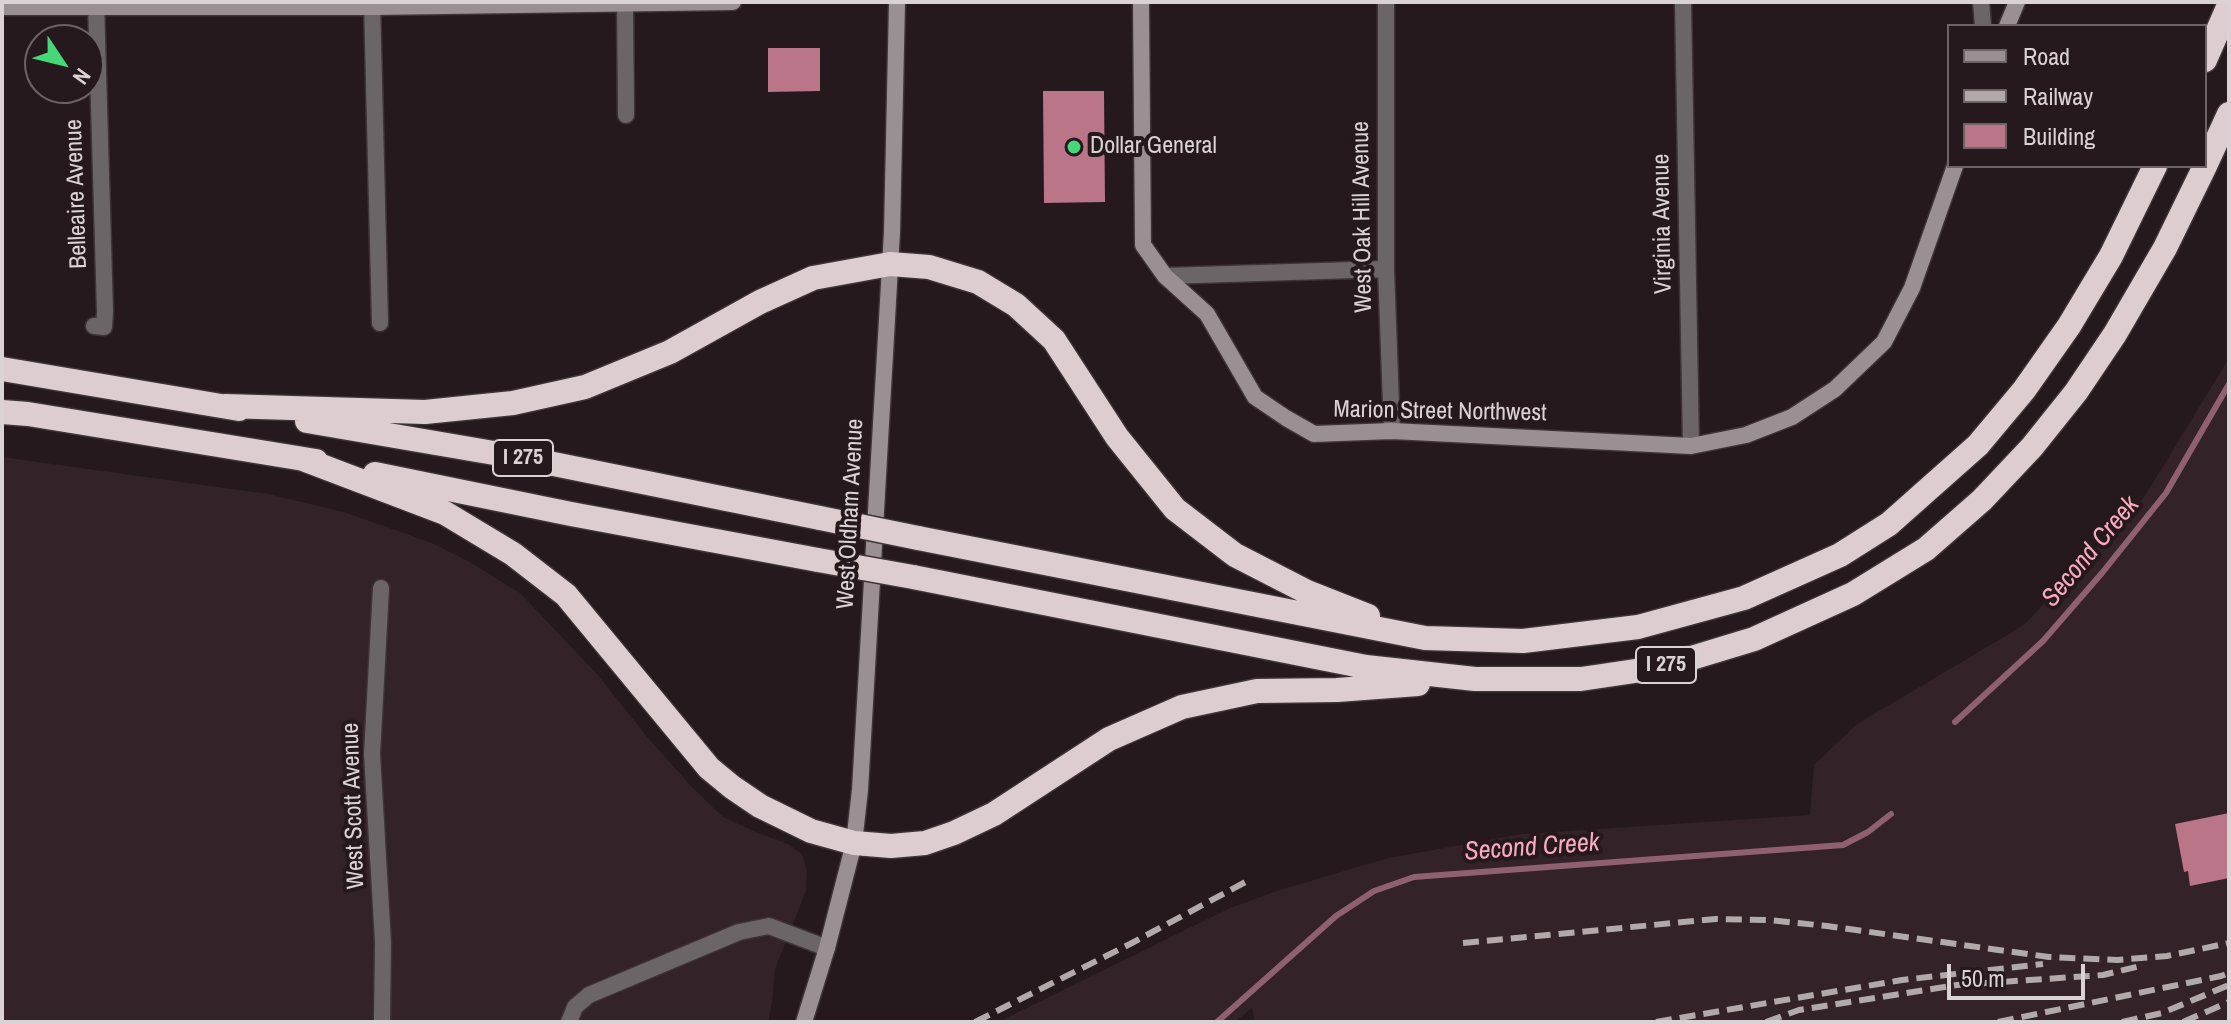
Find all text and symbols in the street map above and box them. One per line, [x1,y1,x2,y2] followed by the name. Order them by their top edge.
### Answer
[24,24,104,104] north arrow
[1947,24,2207,168] legend
[2023,40,2070,72] text: Road
[66,63,98,91] text: N
[2023,80,2093,112] text: Railway
[60,119,94,269] street label: Belleaire Avenue
[2023,120,2095,152] text: Building
[1347,121,1379,313] street label: West Oak Hill Avenue
[1090,133,1217,161] place label: Dollar General
[1065,138,1083,156] marker: Dollar General
[1647,154,1679,294] street label: Virginia Avenue
[1333,396,1547,428] street label: Marion Street Northwest
[832,418,870,610] street label: West Oldham Avenue
[493,440,553,476] road number: I 275
[2036,490,2146,614] water label: Second Creek
[1636,647,1696,683] road number: I 275
[337,722,371,890] street label: West Scott Avenue
[1464,828,1600,868] water label: Second Creek
[1951,948,2089,998] scale bar
[1961,962,2005,994] text: 50 m

